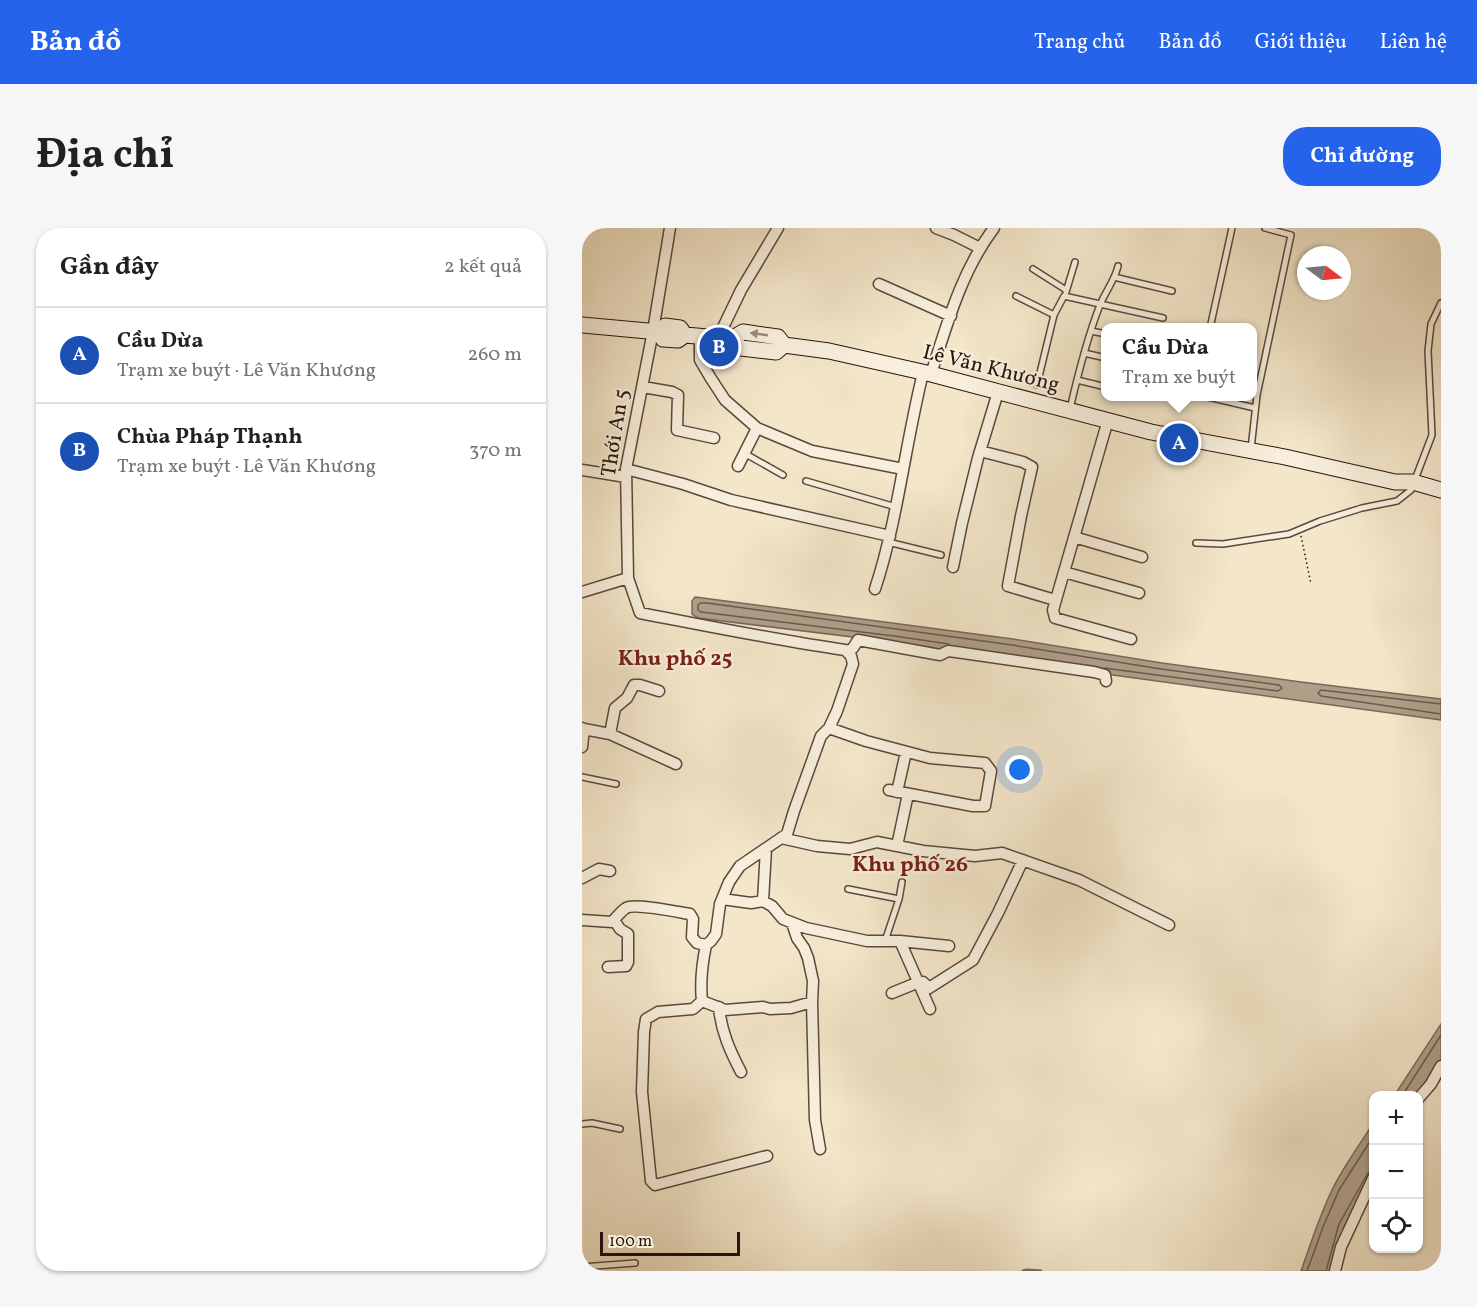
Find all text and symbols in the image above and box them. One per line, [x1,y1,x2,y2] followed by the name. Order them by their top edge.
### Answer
[30,23,121,62] text: Bản đồ
[1034,28,1125,57] text: Trang chủ
[1158,28,1222,57] text: Bản đồ
[1255,28,1347,57] text: Giới thiệu
[1380,28,1447,57] text: Liên hệ
[36,127,174,186] text: Địa chỉ
[1283,127,1441,186] button: Chỉ đường
[1297,246,1351,300] north arrow
[60,249,159,285] text: Gần đây
[444,253,522,281] text: 2 kết quả
[1101,323,1257,401] popup
[700,324,738,370] pin: B
[117,326,204,357] text: Cầu Dừa
[749,329,768,339] one-way arrow
[1122,333,1209,364] text: Cầu Dừa
[920,338,1062,400] street label: Lê Văn Khương
[72,341,87,369] text: A
[467,341,522,369] text: 260 m
[117,357,376,385] text: Trạm xe buýt · Lê Văn Khương
[1122,364,1236,392] text: Trạm xe buýt
[595,387,637,479] street label: Thới An 5
[1160,420,1198,466] pin: A
[117,422,303,453] text: Chùa Pháp Thạnh
[73,437,86,465] text: B
[469,437,522,465] text: 370 m
[117,453,376,481] text: Trạm xe buýt · Lê Văn Khương
[618,644,732,675] district label: Khu phố 25
[1005,755,1034,784] your location
[852,850,968,881] district label: Khu phố 26
[1369,1091,1423,1253] map controls
[1369,1091,1423,1145] button: +
[1369,1145,1423,1199] button: −
[1369,1199,1423,1253] button: locate
[600,1229,740,1256] scale bar
[609,1231,652,1253] text: 100 m

